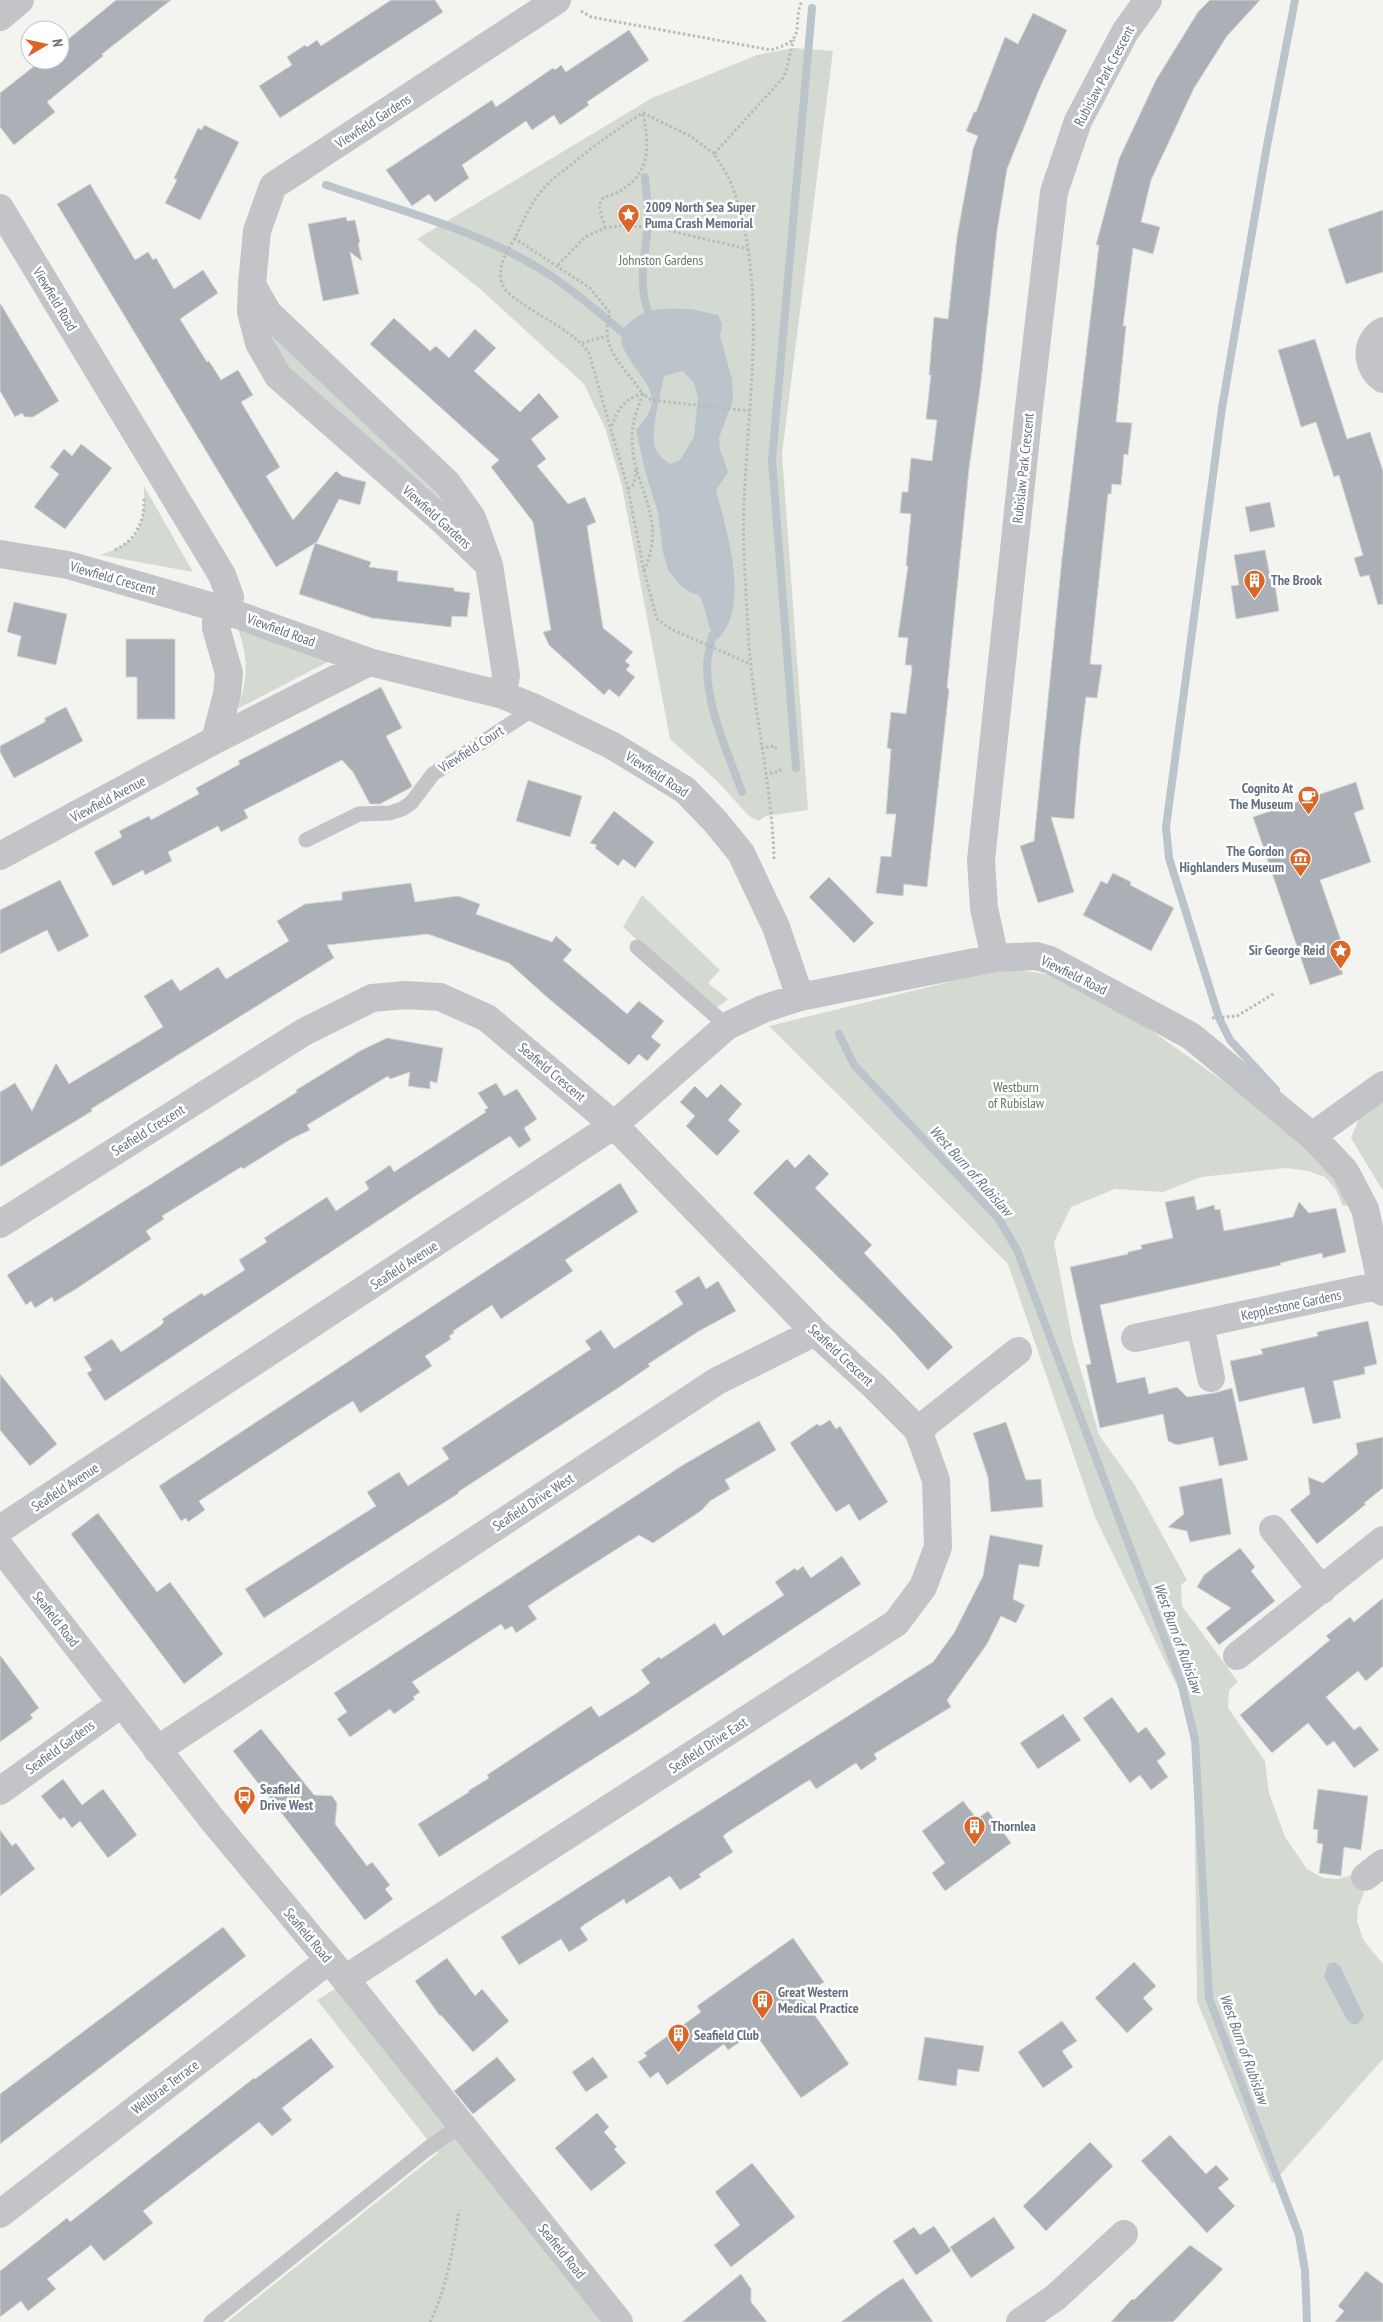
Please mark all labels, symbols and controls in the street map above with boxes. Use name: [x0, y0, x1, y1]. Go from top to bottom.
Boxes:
north arrow: [20, 20, 70, 70]
street label: Rubislaw Park Crescent: [1070, 23, 1138, 129]
text: N: [48, 38, 67, 48]
street label: Viewfield Gardens: [331, 90, 414, 153]
place label: 2009 North Sea Super Puma Crash Memorial: [645, 198, 757, 232]
place icon: 2009 North Sea Super Puma Crash Memorial: [617, 203, 641, 234]
park label: Johnston Gardens: [618, 251, 703, 269]
street label: Viewfield Road: [28, 263, 81, 334]
street label: Rubislaw Park Crescent: [1008, 412, 1038, 524]
street label: Viewfield Gardens: [398, 481, 475, 553]
street label: Viewfield Crescent: [67, 557, 158, 599]
building icon: The Brook: [1243, 568, 1267, 599]
place label: The Brook: [1271, 571, 1322, 589]
street label: Viewfield Road: [243, 609, 318, 651]
street label: Viewfield Court: [434, 721, 507, 777]
street label: Viewfield Road: [621, 746, 692, 801]
street label: Viewfield Avenue: [66, 772, 149, 827]
place label: Cognito At The Museum: [1229, 779, 1293, 813]
cafe icon: Cognito At The Museum: [1297, 784, 1321, 815]
place label: The Gordon Highlanders Museum: [1179, 842, 1284, 876]
museum icon: The Gordon Highlanders Museum: [1288, 847, 1312, 878]
place icon: Sir George Reid: [1329, 938, 1353, 969]
place label: Sir George Reid: [1249, 941, 1325, 959]
street label: Viewfield Road: [1037, 951, 1110, 999]
street label: Seafield Crescent: [515, 1039, 590, 1106]
park label: Westburn of Rubislaw: [988, 1078, 1045, 1112]
street label: Seafield Crescent: [108, 1100, 188, 1160]
water label: West Burn of Rubislaw: [926, 1121, 1019, 1222]
street label: Seafield Avenue: [367, 1236, 441, 1293]
street label: Kepplestone Gardens: [1239, 1286, 1343, 1324]
street label: Seafield Crescent: [805, 1320, 877, 1390]
street label: Seafield Avenue: [28, 1458, 102, 1515]
street label: Seafield Drive West: [489, 1469, 577, 1535]
water label: West Burn of Rubislaw: [1150, 1580, 1208, 1698]
street label: Seafield Road: [29, 1588, 83, 1650]
street label: Seafield Drive East: [665, 1713, 751, 1777]
street label: Seafield Gardens: [22, 1716, 98, 1778]
place label: Seafield Drive West: [260, 1780, 313, 1814]
bus stop icon: Seafield Drive West: [232, 1785, 256, 1816]
building icon: Thornlea: [963, 1814, 987, 1845]
place label: Thornlea: [991, 1817, 1036, 1835]
street label: Seafield Road: [280, 1904, 336, 1966]
place label: Great Western Medical Practice: [778, 1983, 859, 2017]
building icon: Great Western Medical Practice: [750, 1988, 774, 2019]
water label: West Burn of Rubislaw: [1216, 1991, 1274, 2109]
building icon: Seafield Club: [666, 2023, 690, 2054]
place label: Seafield Club: [694, 2026, 759, 2044]
street label: Wellbrae Terrace: [128, 2056, 202, 2118]
street label: Seafield Road: [534, 2220, 590, 2282]

